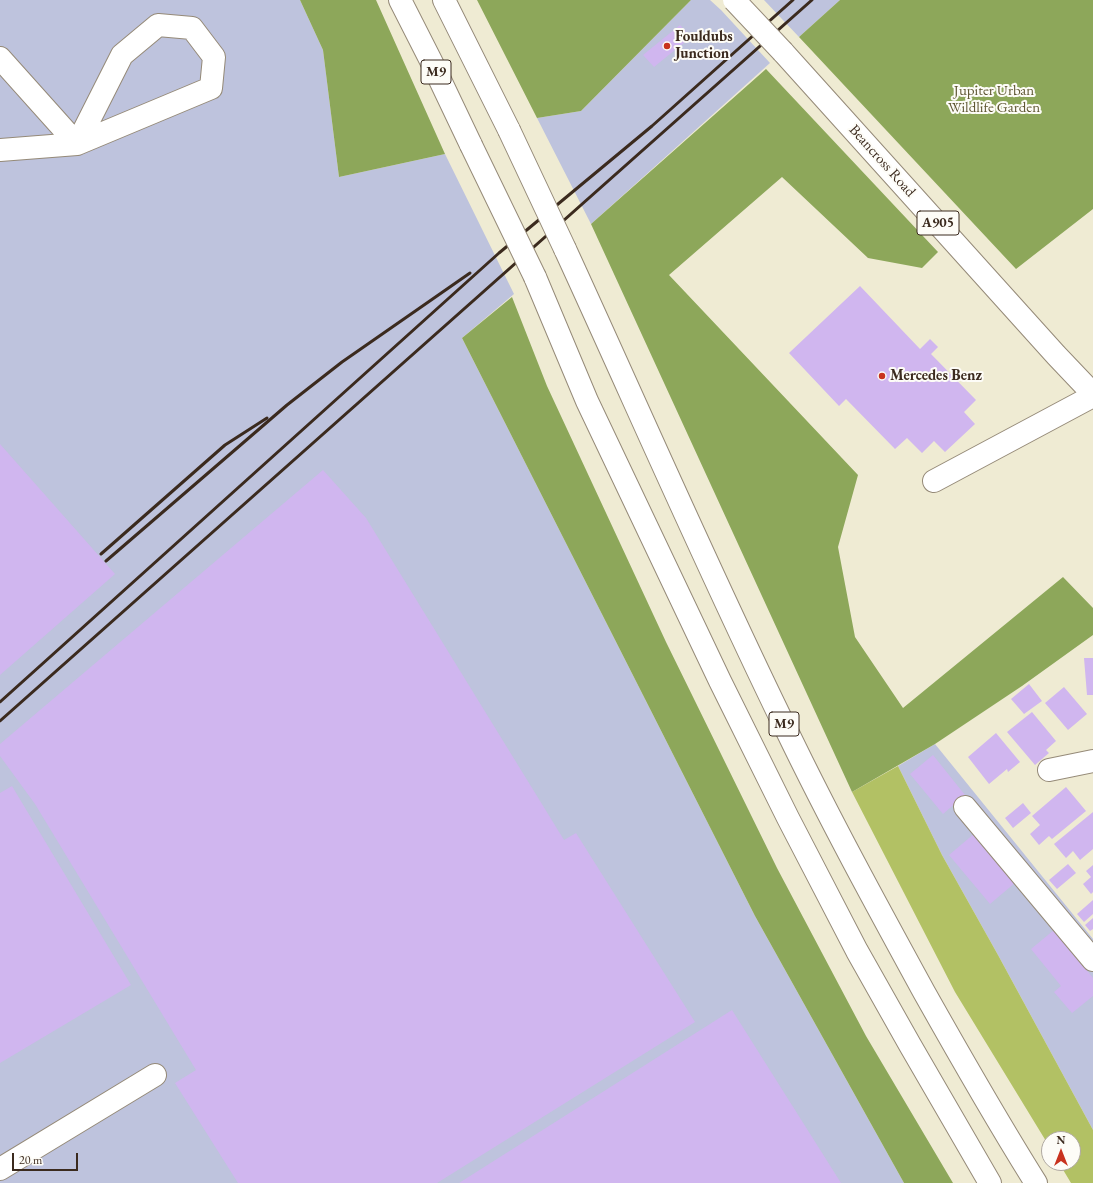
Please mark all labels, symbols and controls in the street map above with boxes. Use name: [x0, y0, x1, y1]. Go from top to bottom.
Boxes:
place label: Fouldubs Junction: [675, 28, 733, 63]
marker: Fouldubs Junction: [662, 41, 672, 51]
road number: M9: [421, 60, 451, 84]
park label: Jupiter Urban Wildlife Garden: [948, 82, 1040, 117]
street label: Beancross Road: [845, 121, 919, 201]
road number: A905: [917, 211, 959, 235]
place label: Mercedes Benz: [890, 367, 982, 385]
marker: Mercedes Benz: [877, 371, 887, 381]
road number: M9: [769, 712, 799, 736]
north arrow: [1041, 1131, 1081, 1171]
text: N: [1057, 1133, 1065, 1147]
scale bar: [14, 1145, 80, 1171]
text: 20 m: [19, 1152, 42, 1168]

